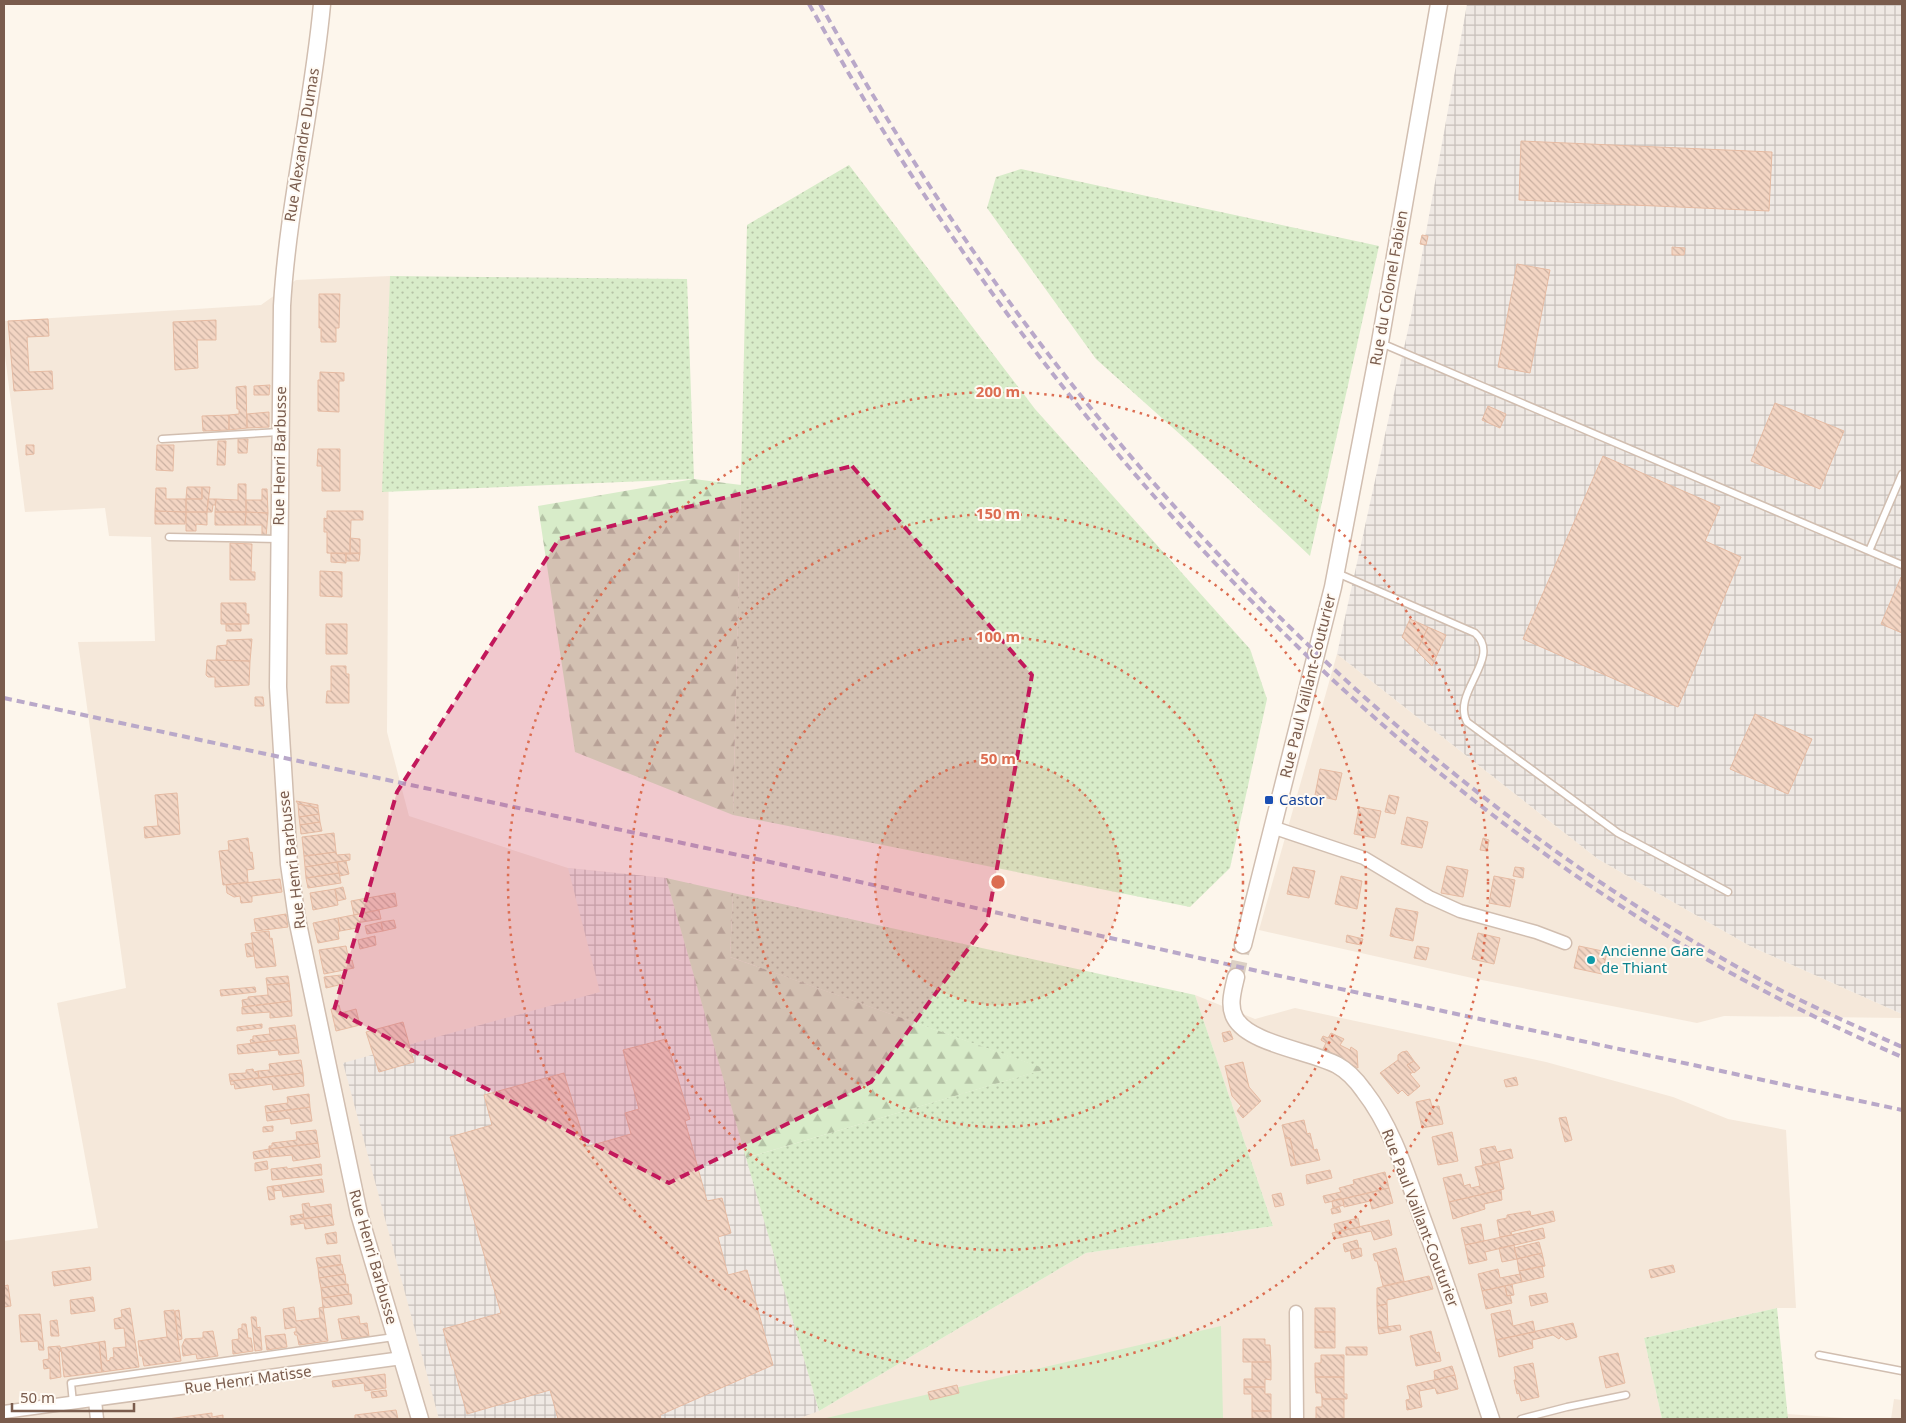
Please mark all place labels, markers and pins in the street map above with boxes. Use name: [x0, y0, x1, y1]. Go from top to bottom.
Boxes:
place label: Castor: [1279, 789, 1325, 809]
marker: Castor: [1263, 794, 1275, 806]
centre of rings: [989, 873, 1007, 891]
place label: Ancienne Gare de Thiant: [1601, 940, 1704, 977]
marker: Ancienne Gare de Thiant: [1585, 954, 1597, 966]

